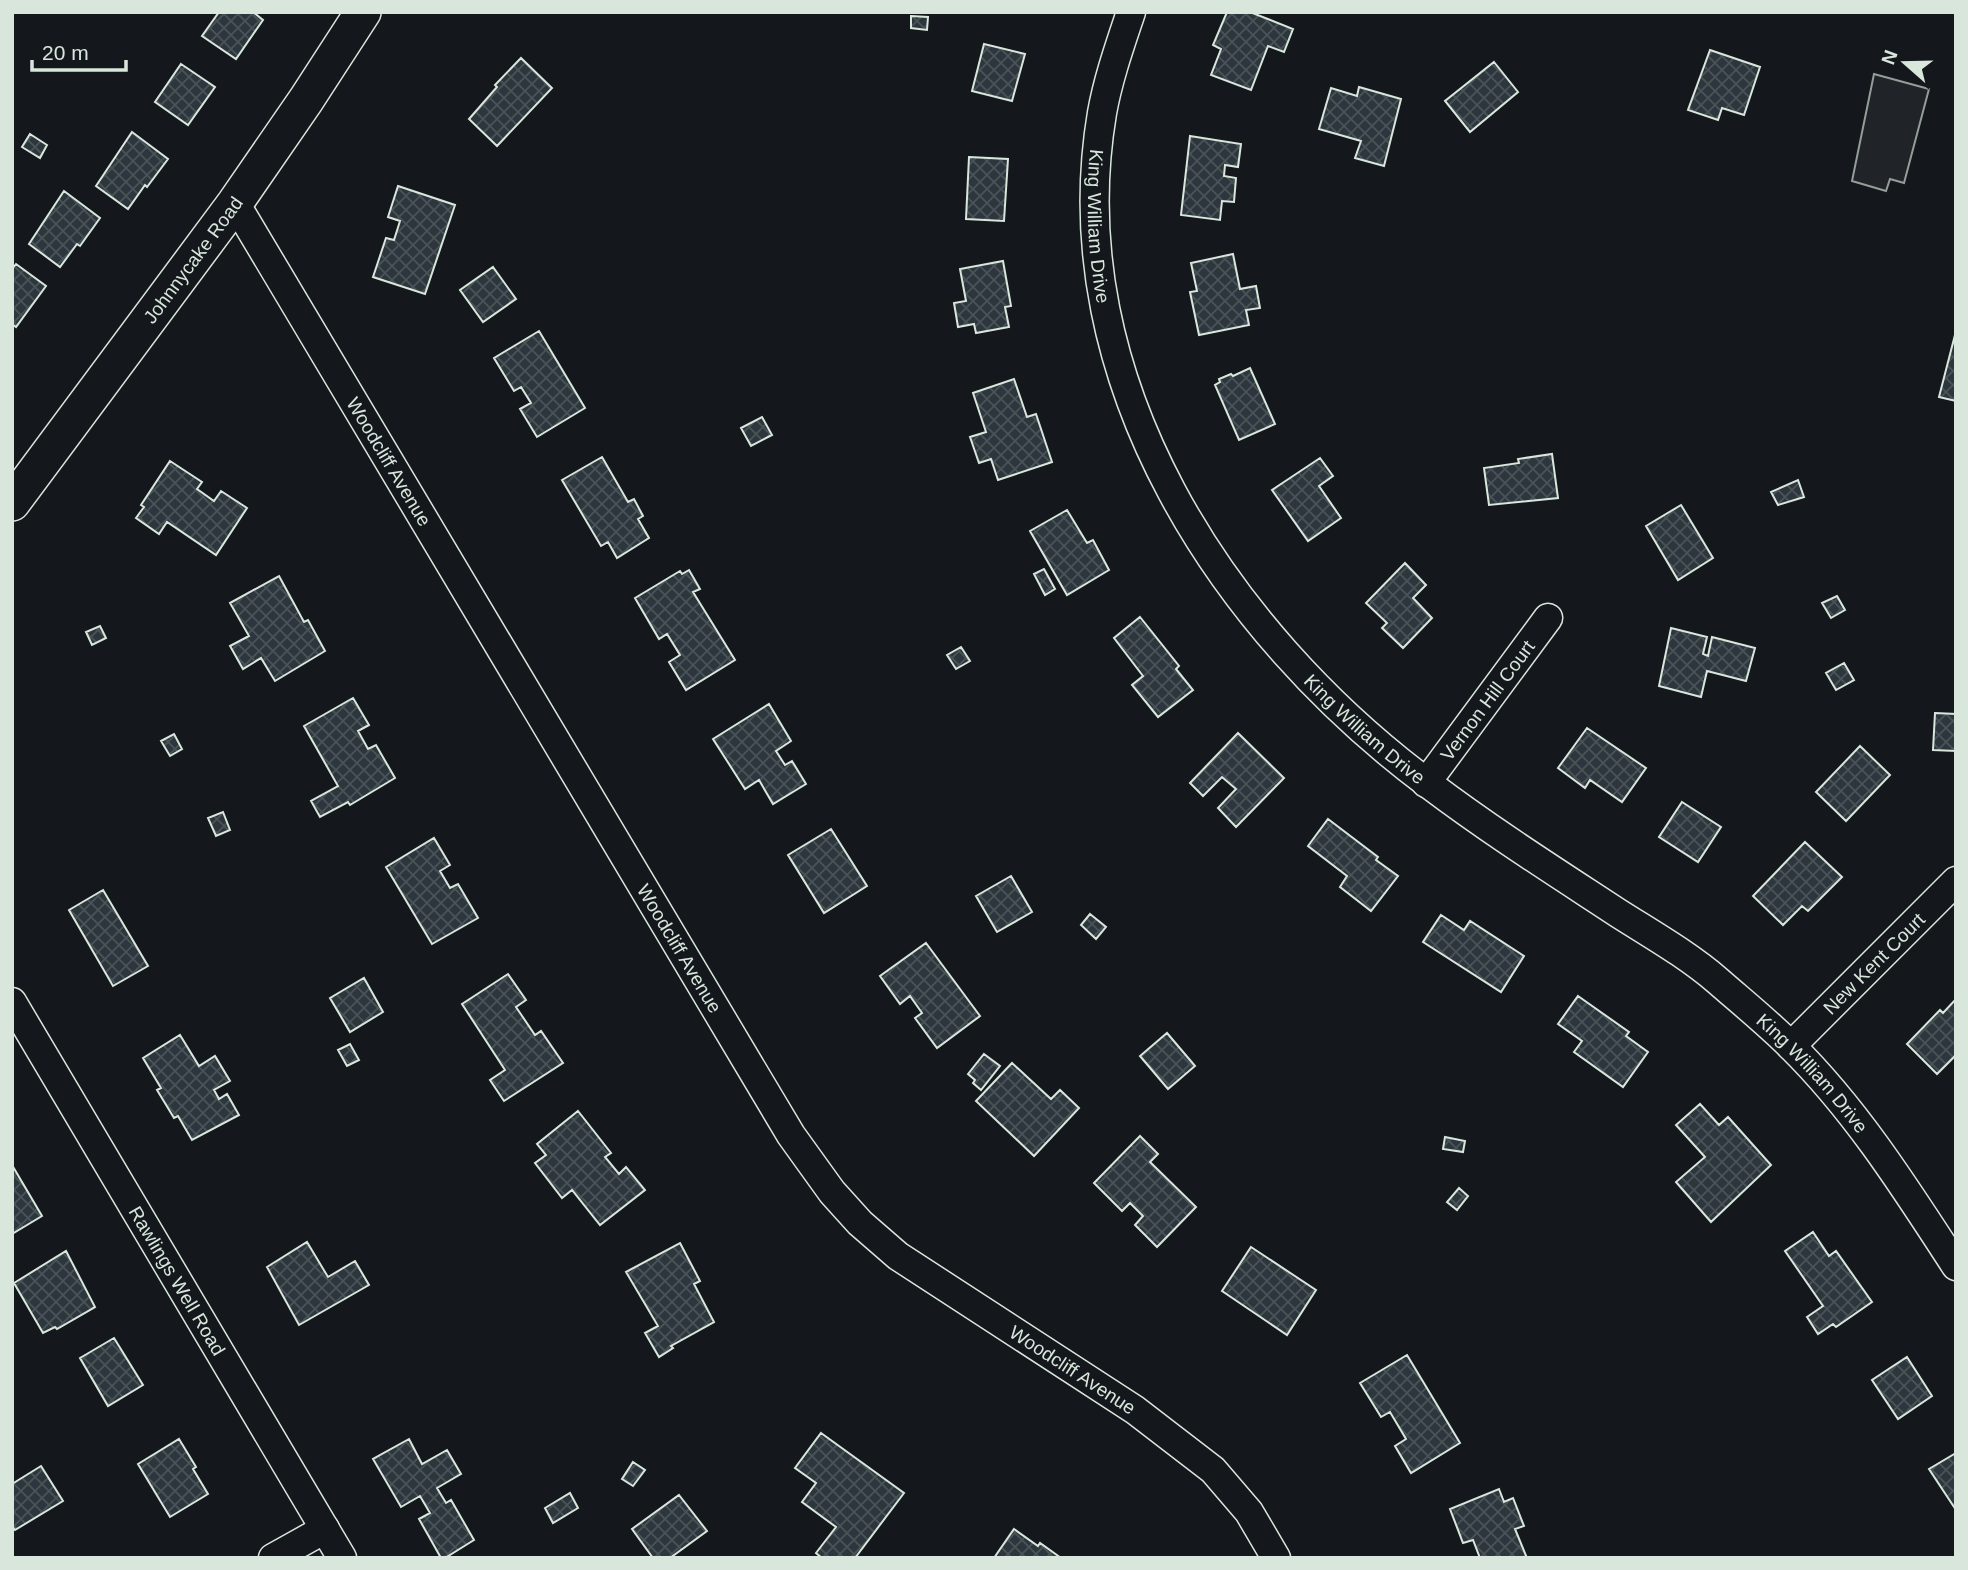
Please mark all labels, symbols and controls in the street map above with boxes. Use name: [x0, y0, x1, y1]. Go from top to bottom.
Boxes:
scale bar: [32, 28, 126, 72]
north arrow: [1870, 28, 1940, 98]
text: 20 m: [42, 41, 89, 64]
text: N: [1877, 47, 1902, 67]
street label: King William Drive: [1084, 148, 1114, 305]
street label: Johnnycake Road: [139, 193, 247, 327]
street label: Woodcliff Avenue: [342, 394, 435, 530]
street label: Vernon Hill Court: [1436, 636, 1539, 765]
street label: King William Drive: [1300, 670, 1429, 788]
street label: Woodcliff Avenue: [633, 881, 726, 1017]
street label: New Kent Court: [1819, 908, 1929, 1019]
street label: King William Drive: [1752, 1010, 1872, 1137]
street label: Rawlings Well Road: [125, 1202, 229, 1359]
street label: Woodcliff Avenue: [1006, 1321, 1139, 1419]

